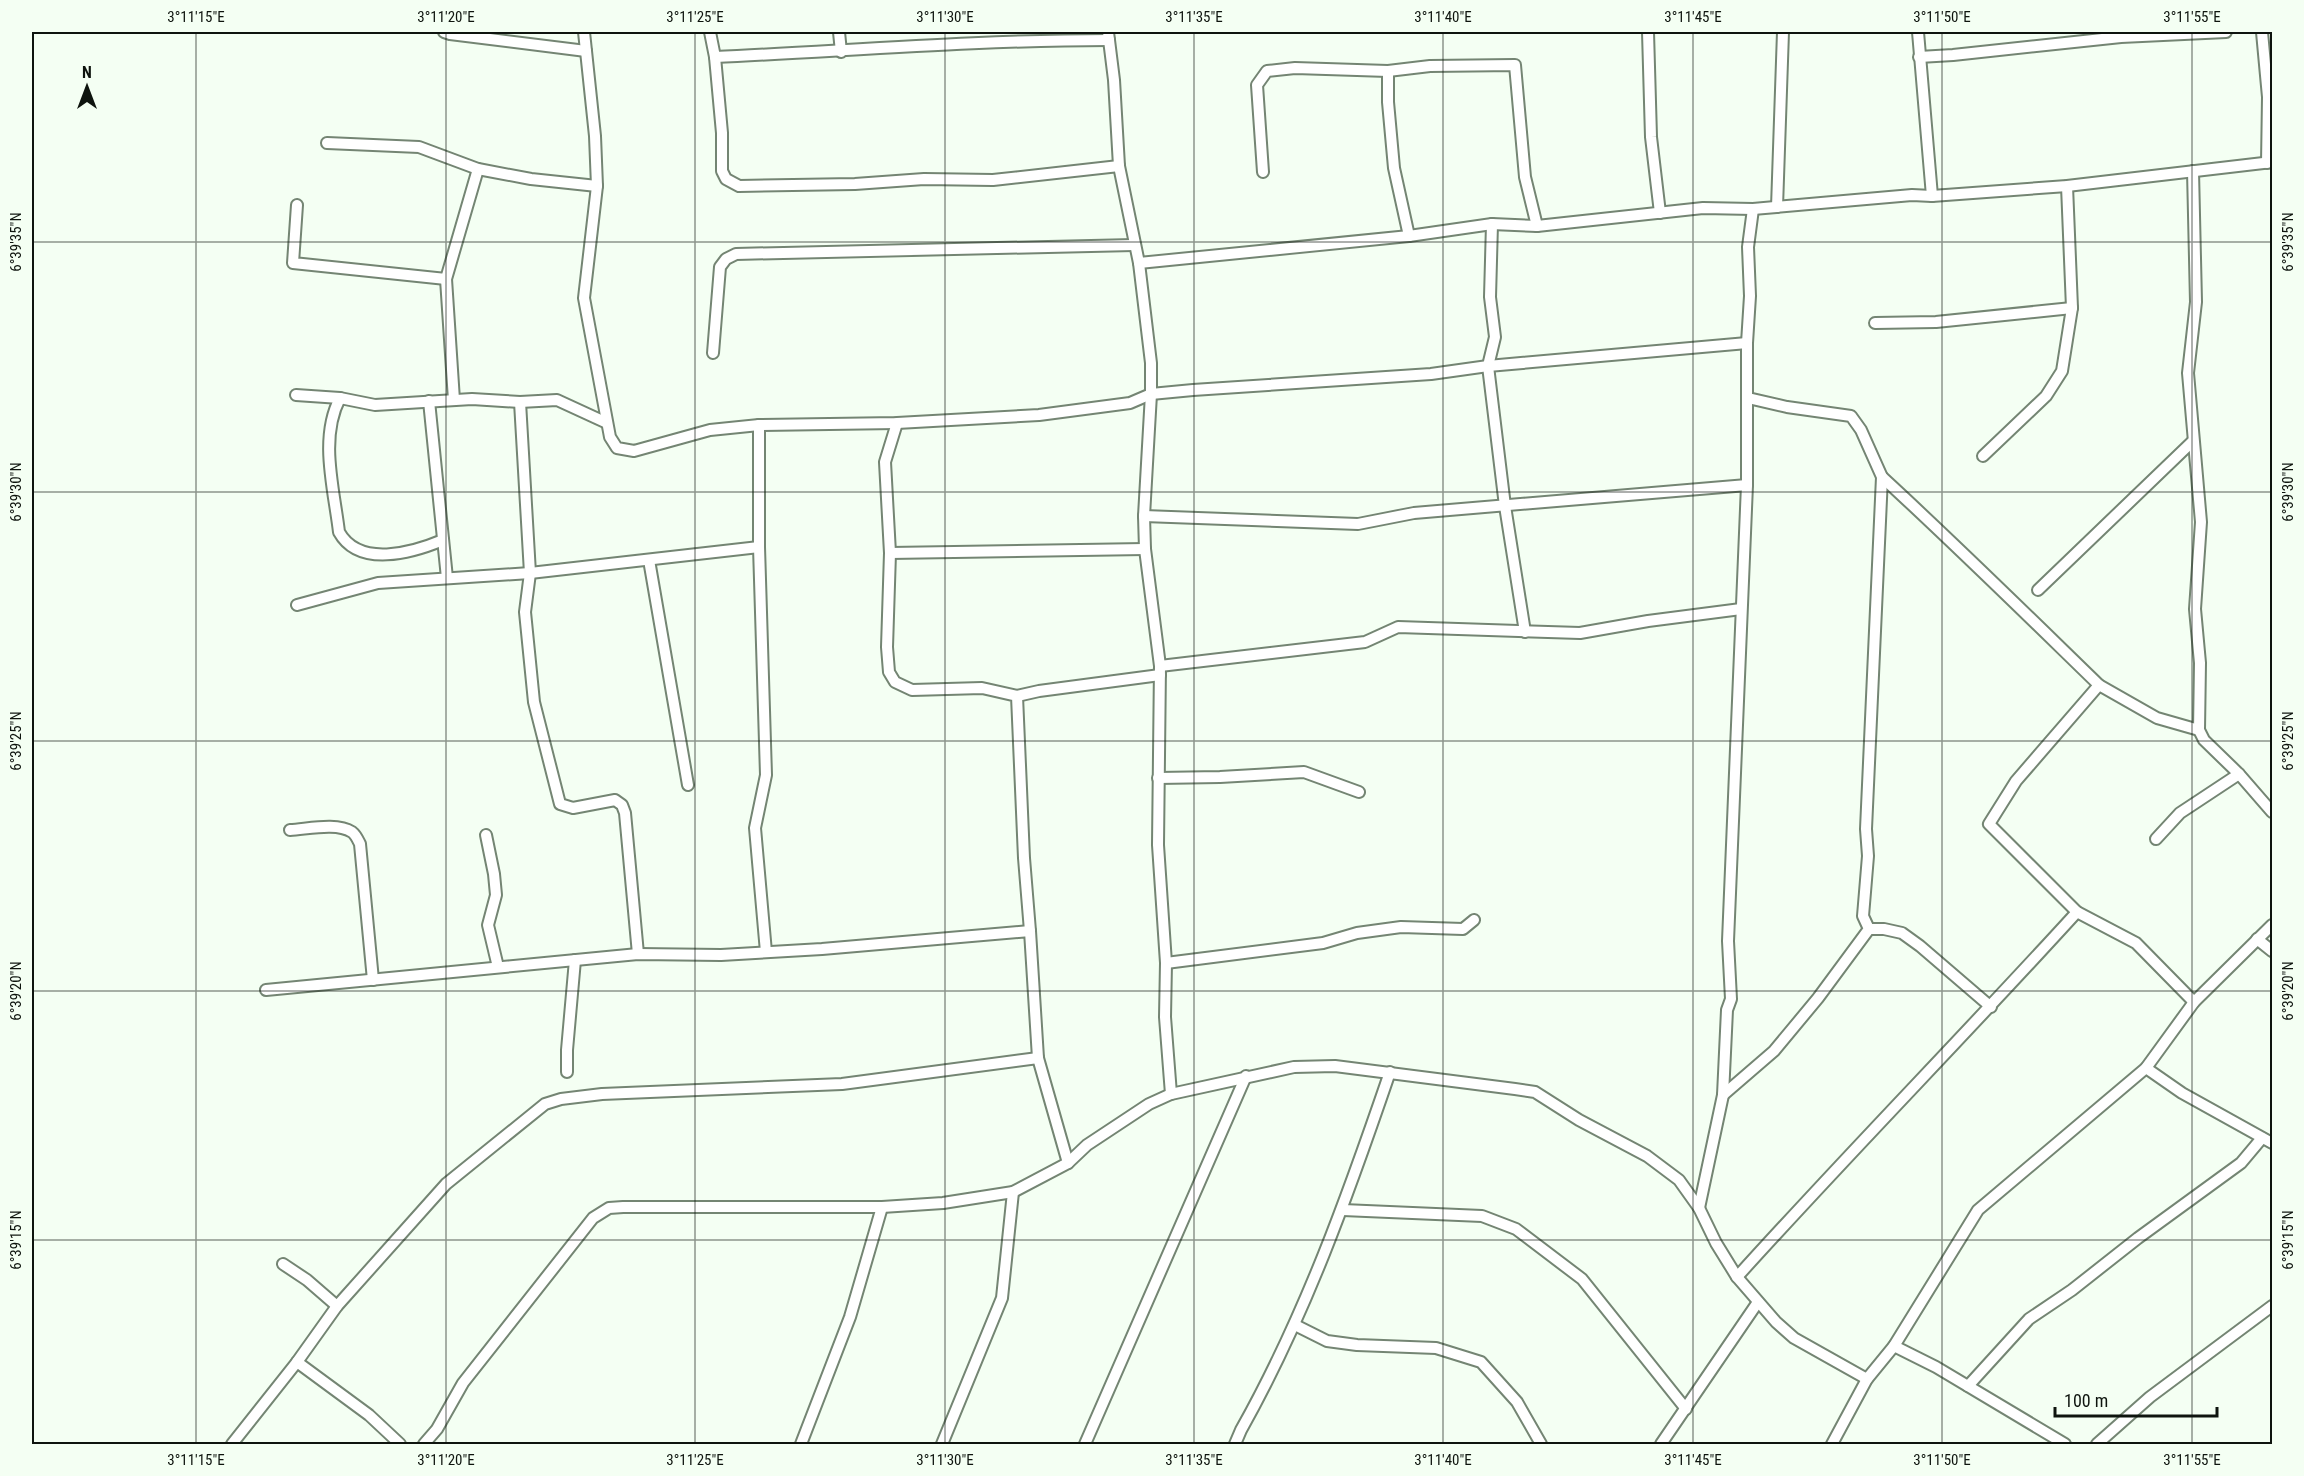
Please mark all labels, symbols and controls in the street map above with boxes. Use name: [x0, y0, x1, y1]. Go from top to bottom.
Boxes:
text: 3°11'15"E: [167, 8, 225, 26]
text: 3°11'20"E: [417, 8, 475, 26]
text: 3°11'25"E: [666, 8, 724, 26]
text: 3°11'30"E: [916, 8, 974, 26]
text: 3°11'35"E: [1165, 8, 1223, 26]
text: 3°11'40"E: [1414, 8, 1472, 26]
text: 3°11'45"E: [1664, 8, 1722, 26]
text: 3°11'50"E: [1913, 8, 1971, 26]
text: 3°11'55"E: [2163, 8, 2221, 26]
north arrow: [57, 57, 117, 117]
text: N: [82, 63, 92, 82]
text: 6°39'35"N: [7, 212, 25, 272]
text: 6°39'35"N: [2279, 212, 2297, 272]
text: 6°39'30"N: [7, 462, 25, 522]
text: 6°39'30"N: [2279, 462, 2297, 522]
text: 6°39'25"N: [7, 711, 25, 771]
text: 6°39'25"N: [2279, 711, 2297, 771]
text: 6°39'20"N: [7, 961, 25, 1021]
text: 6°39'20"N: [2279, 961, 2297, 1021]
text: 6°39'15"N: [7, 1210, 25, 1270]
text: 6°39'15"N: [2279, 1210, 2297, 1270]
scale bar: [2055, 1380, 2217, 1418]
text: 100 m: [2064, 1390, 2108, 1411]
text: 3°11'15"E: [167, 1451, 225, 1469]
text: 3°11'20"E: [417, 1451, 475, 1469]
text: 3°11'25"E: [666, 1451, 724, 1469]
text: 3°11'30"E: [916, 1451, 974, 1469]
text: 3°11'35"E: [1165, 1451, 1223, 1469]
text: 3°11'40"E: [1414, 1451, 1472, 1469]
text: 3°11'45"E: [1664, 1451, 1722, 1469]
text: 3°11'50"E: [1913, 1451, 1971, 1469]
text: 3°11'55"E: [2163, 1451, 2221, 1469]

